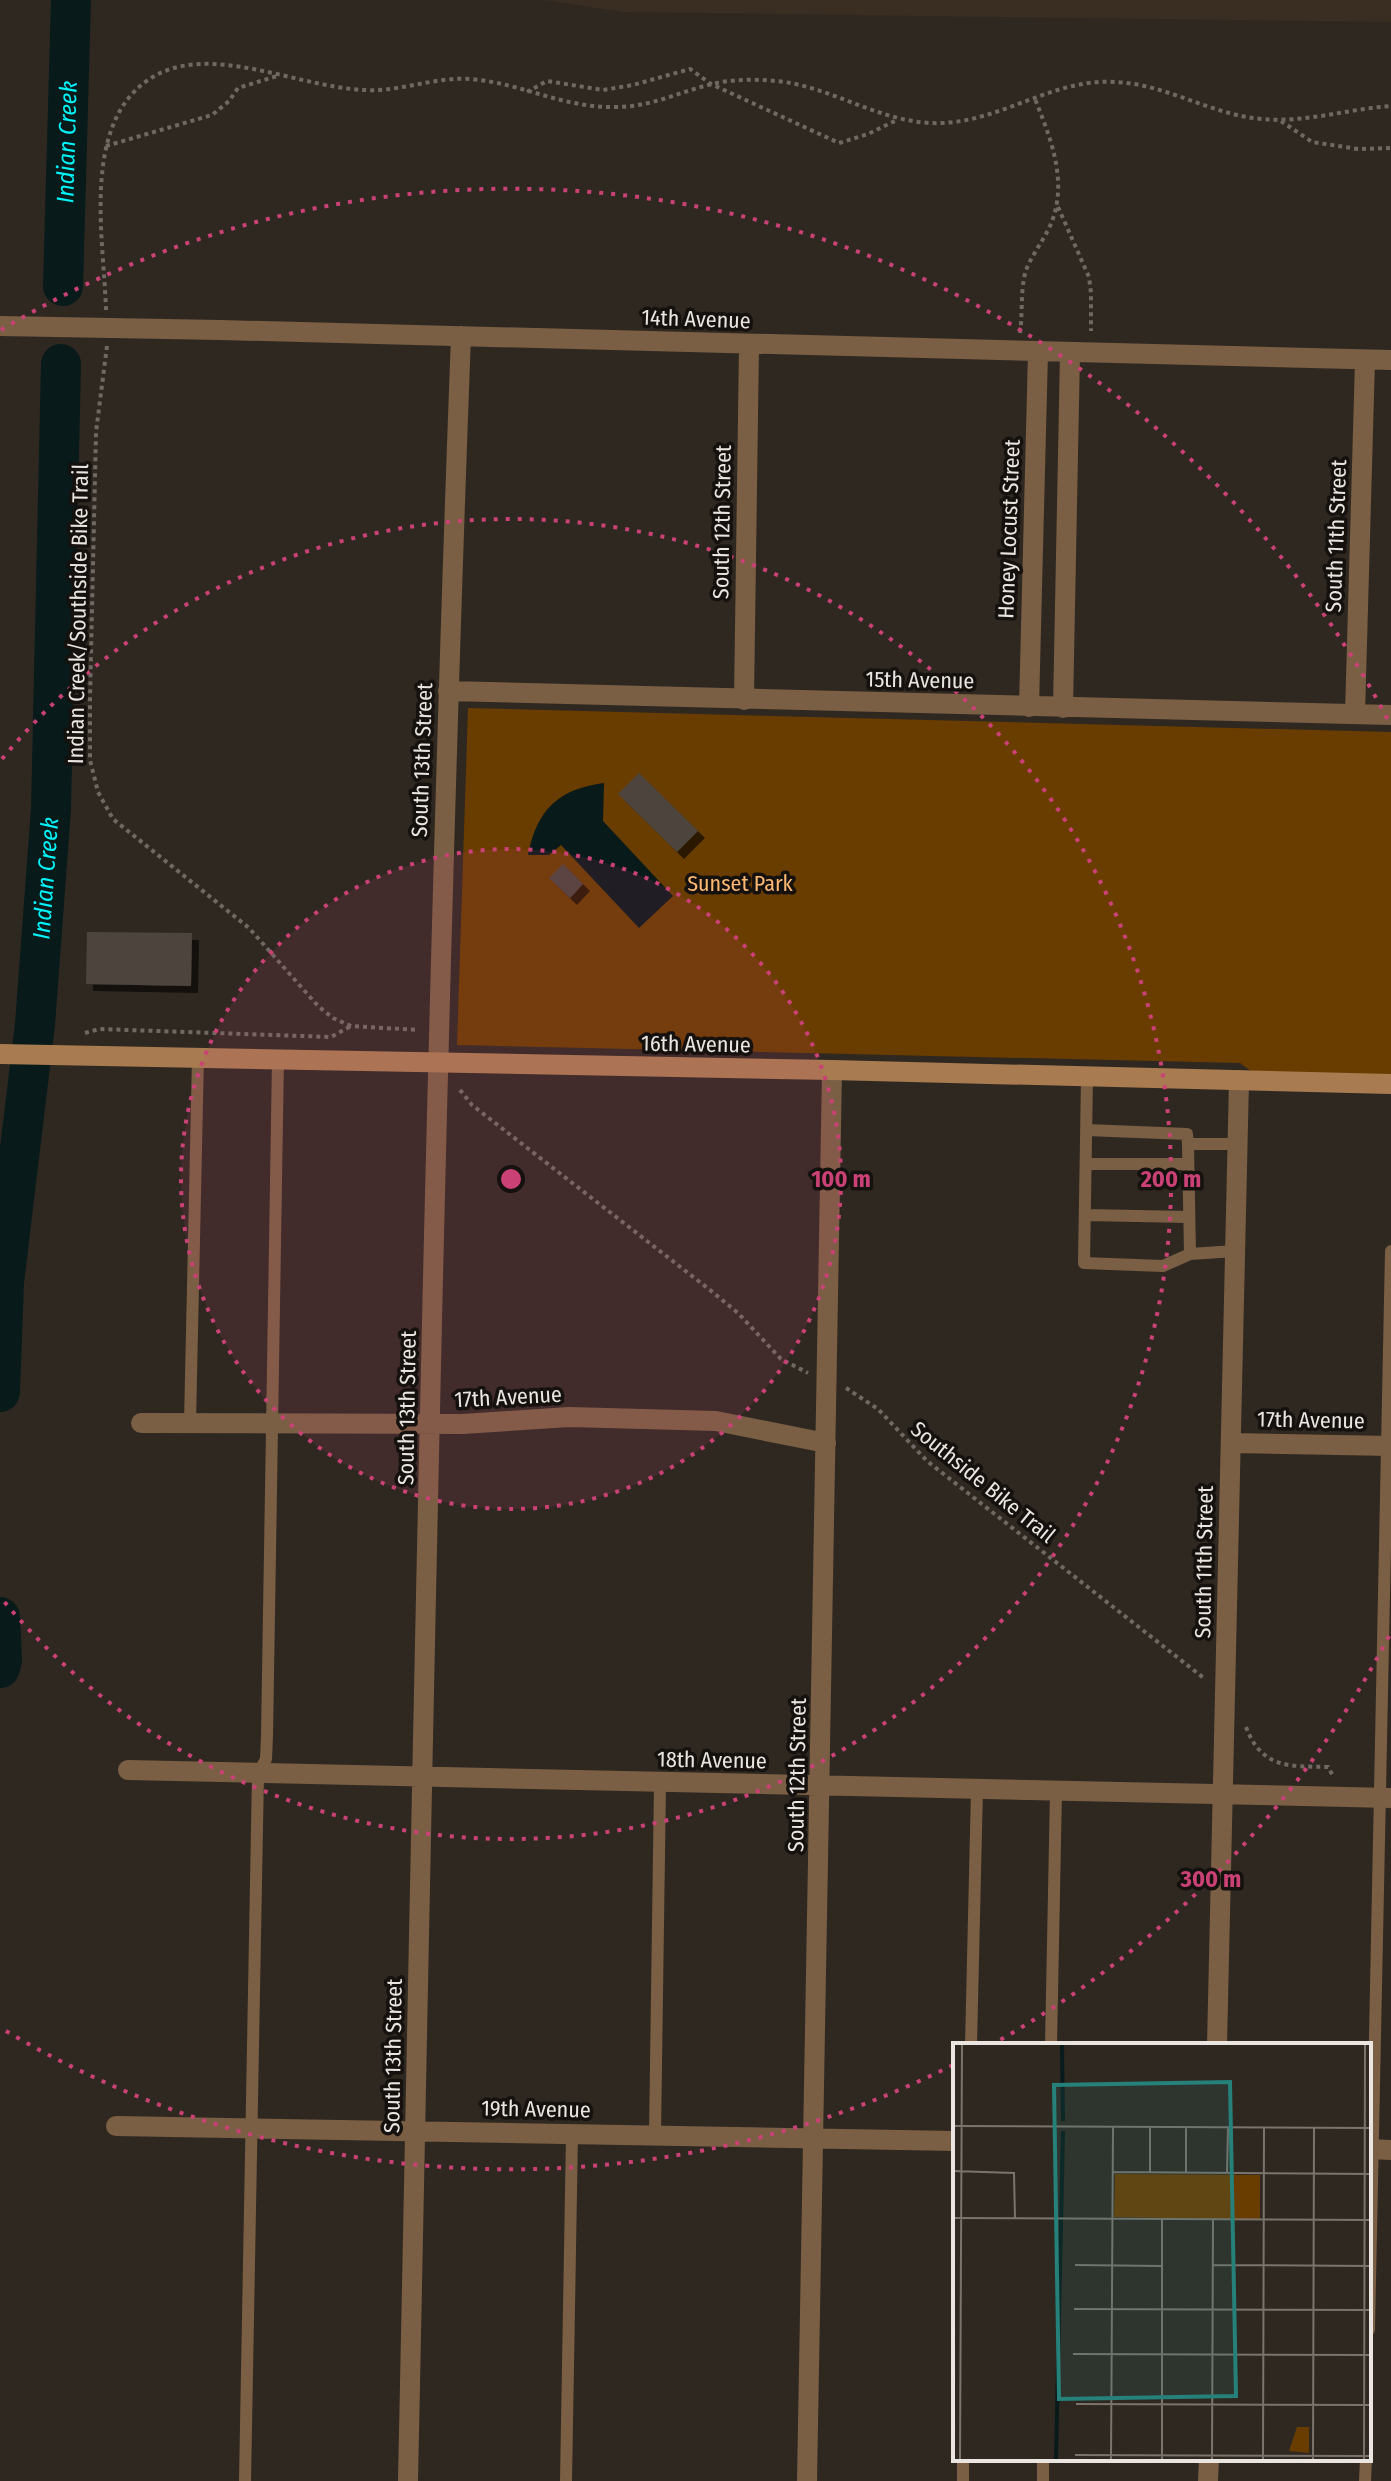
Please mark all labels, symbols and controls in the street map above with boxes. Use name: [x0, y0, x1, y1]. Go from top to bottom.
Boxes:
water label: Indian Creek: [51, 80, 83, 204]
street label: 14th Avenue: [641, 304, 751, 334]
street label: Honey Locust Street: [992, 438, 1026, 619]
street label: South 12th Street: [707, 444, 737, 599]
street label: South 11th Street: [1320, 458, 1352, 613]
street label: Indian Creek/Southside Bike Trail: [62, 463, 94, 764]
street label: 15th Avenue: [865, 666, 975, 694]
street label: South 13th Street: [406, 682, 438, 838]
water label: Indian Creek: [27, 816, 64, 940]
park label: Sunset Park: [687, 870, 794, 897]
street label: 16th Avenue: [641, 1030, 751, 1058]
centre of rings: [497, 1165, 525, 1193]
text: 100 m: [811, 1165, 871, 1193]
text: 200 m: [1140, 1165, 1201, 1193]
street label: South 13th Street: [392, 1330, 422, 1485]
street label: 17th Avenue: [454, 1381, 562, 1413]
street label: 17th Avenue: [1257, 1406, 1365, 1434]
street label: Southside Bike Trail: [905, 1416, 1061, 1549]
street label: South 11th Street: [1189, 1485, 1219, 1639]
street label: South 12th Street: [782, 1697, 812, 1852]
street label: 18th Avenue: [657, 1746, 767, 1774]
text: 300 m: [1180, 1865, 1241, 1893]
street label: South 13th Street: [378, 1978, 408, 2133]
inset map: [953, 2043, 1371, 2461]
street label: 19th Avenue: [481, 2095, 591, 2123]

